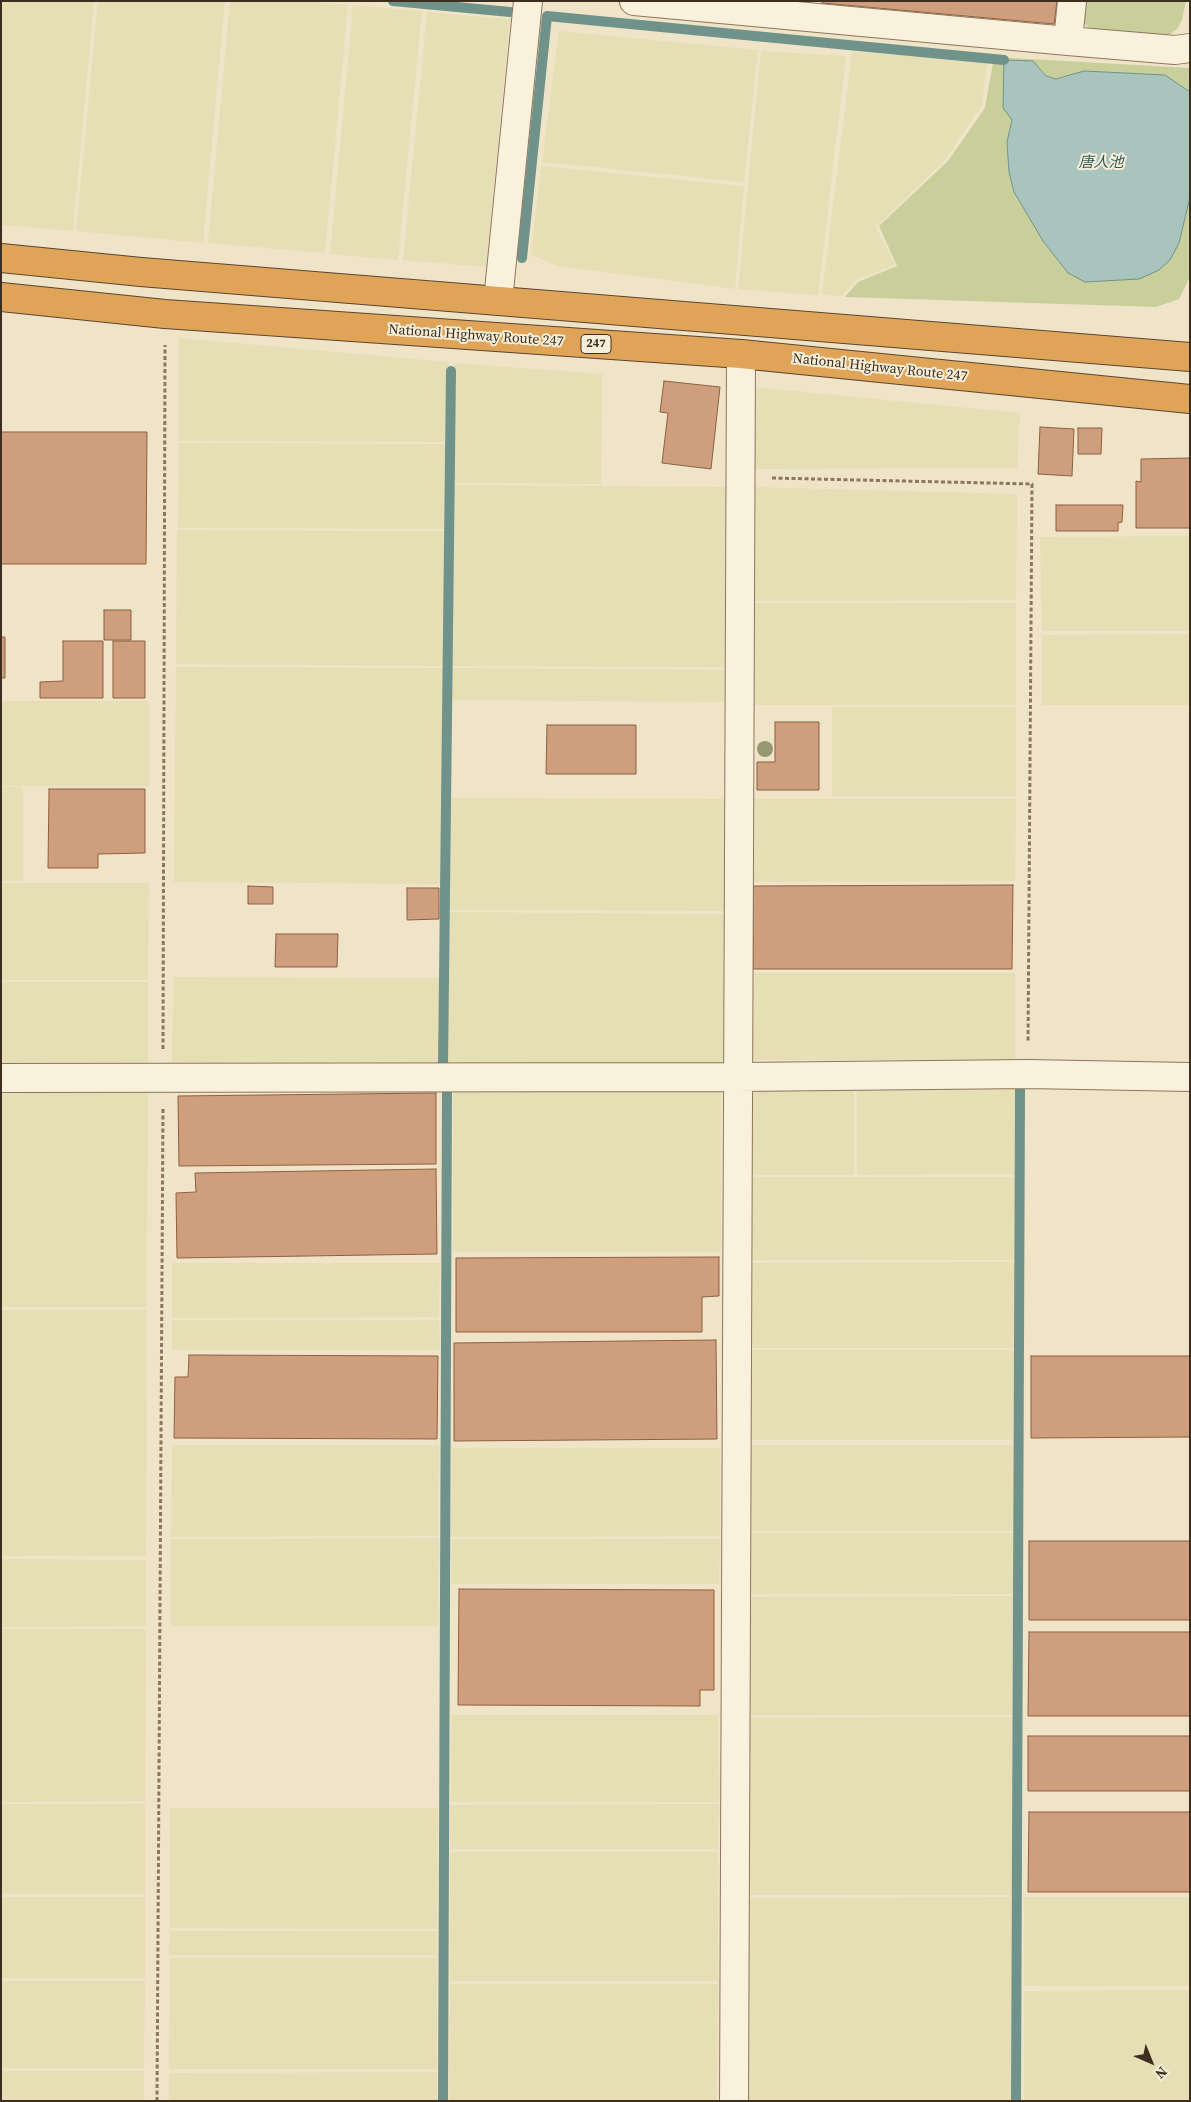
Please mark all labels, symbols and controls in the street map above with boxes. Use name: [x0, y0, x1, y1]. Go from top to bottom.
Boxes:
water label: 唐人池: [1079, 154, 1123, 172]
street label: National Highway Route 247: [388, 321, 564, 351]
road number: 247: [581, 334, 611, 354]
street label: National Highway Route 247: [792, 350, 968, 386]
north arrow: [1126, 2037, 1176, 2087]
text: N: [1151, 2062, 1172, 2084]

